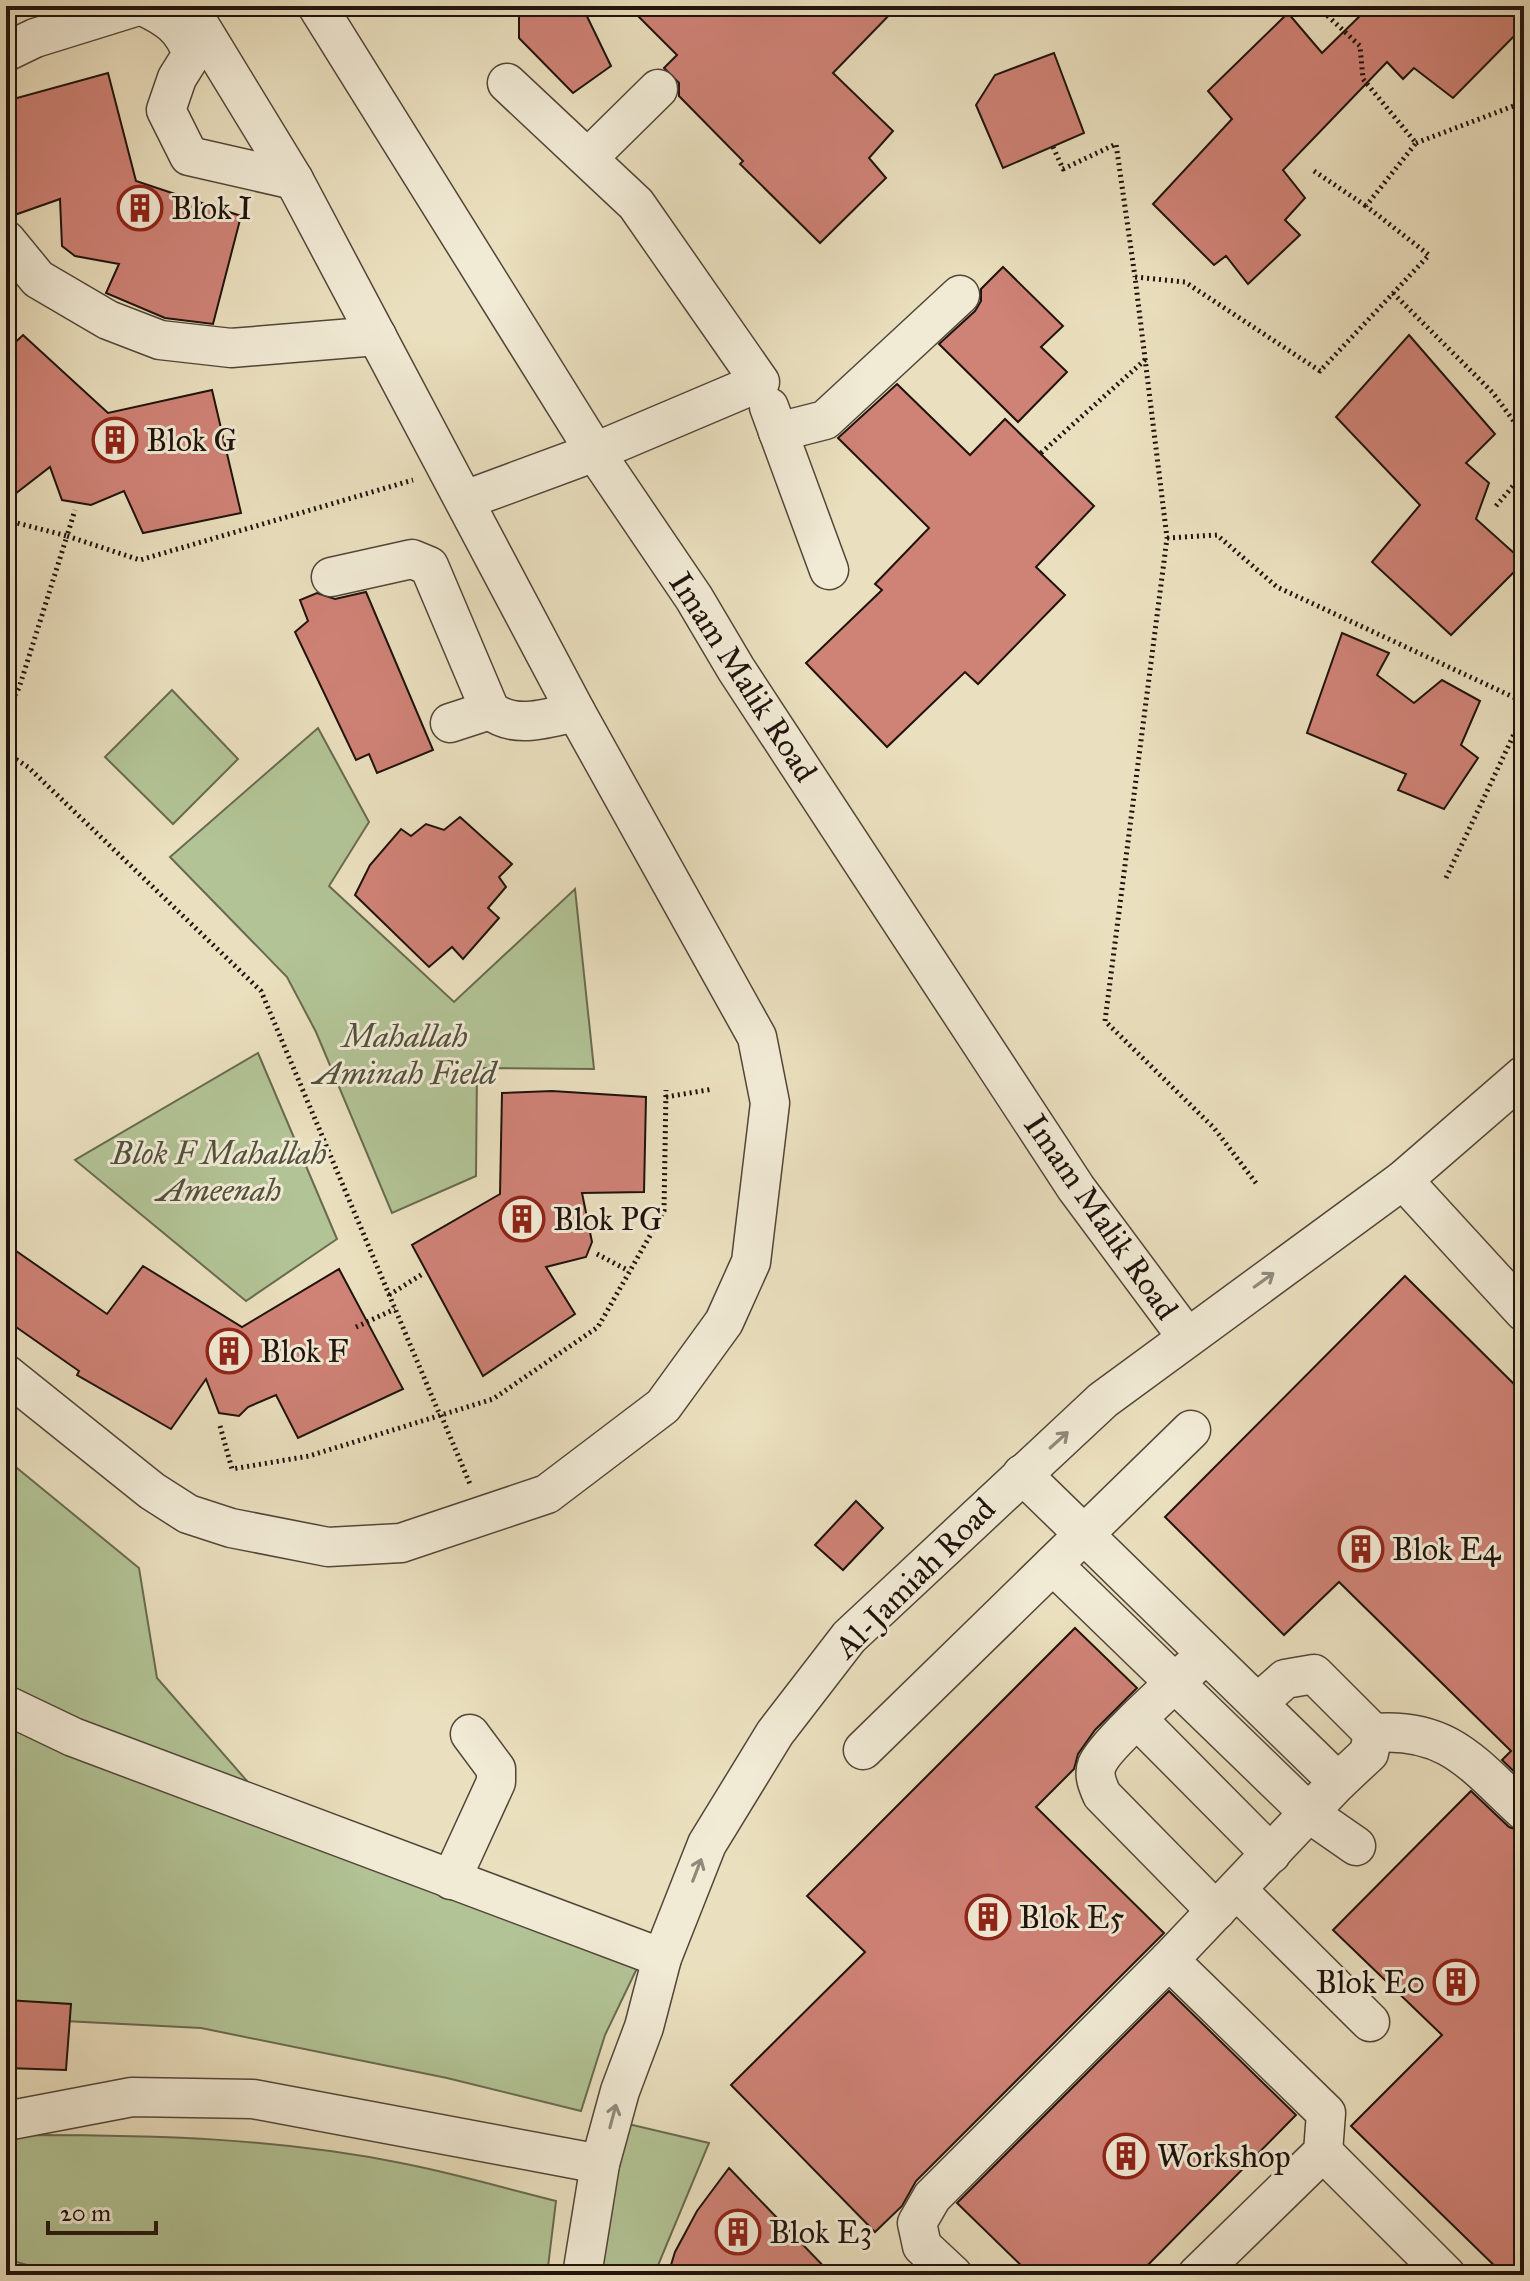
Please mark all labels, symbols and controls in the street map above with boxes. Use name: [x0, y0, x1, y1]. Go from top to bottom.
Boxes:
building icon: Blok I: [116, 184, 164, 232]
place label: Blok I: [171, 189, 252, 228]
building icon: Blok G: [91, 416, 139, 464]
place label: Blok G: [146, 421, 237, 460]
street label: Imam Malik Road: [661, 565, 825, 789]
park label: Mahallah Aminah Field: [310, 1017, 499, 1093]
street label: Imam Malik Road: [1016, 1107, 1186, 1327]
park label: Blok F Mahallah Ameenah: [109, 1134, 327, 1210]
building icon: Blok PG: [498, 1195, 546, 1243]
place label: Blok PG: [553, 1200, 662, 1239]
one-way arrow: [1253, 1272, 1274, 1289]
building icon: Blok F: [205, 1327, 253, 1375]
place label: Blok F: [260, 1332, 349, 1371]
one-way arrow: [1049, 1431, 1069, 1449]
street label: Al-Jamiah Road: [825, 1490, 1003, 1668]
building icon: Blok E4: [1337, 1525, 1385, 1573]
place label: Blok E4: [1392, 1530, 1502, 1569]
one-way arrow: [691, 1858, 705, 1883]
building icon: Blok E5: [964, 1893, 1012, 1941]
place label: Blok E5: [1019, 1898, 1125, 1937]
building icon: Blok E0: [1432, 1958, 1480, 2006]
place label: Blok E0: [1316, 1963, 1425, 2002]
one-way arrow: [606, 2104, 621, 2130]
building icon: Workshop: [1102, 2132, 1150, 2180]
place label: Workshop: [1157, 2137, 1291, 2176]
scale bar: [48, 2185, 156, 2235]
text: 20 m: [60, 2198, 111, 2228]
building icon: Blok E3: [714, 2208, 762, 2256]
place label: Blok E3: [769, 2213, 872, 2252]

